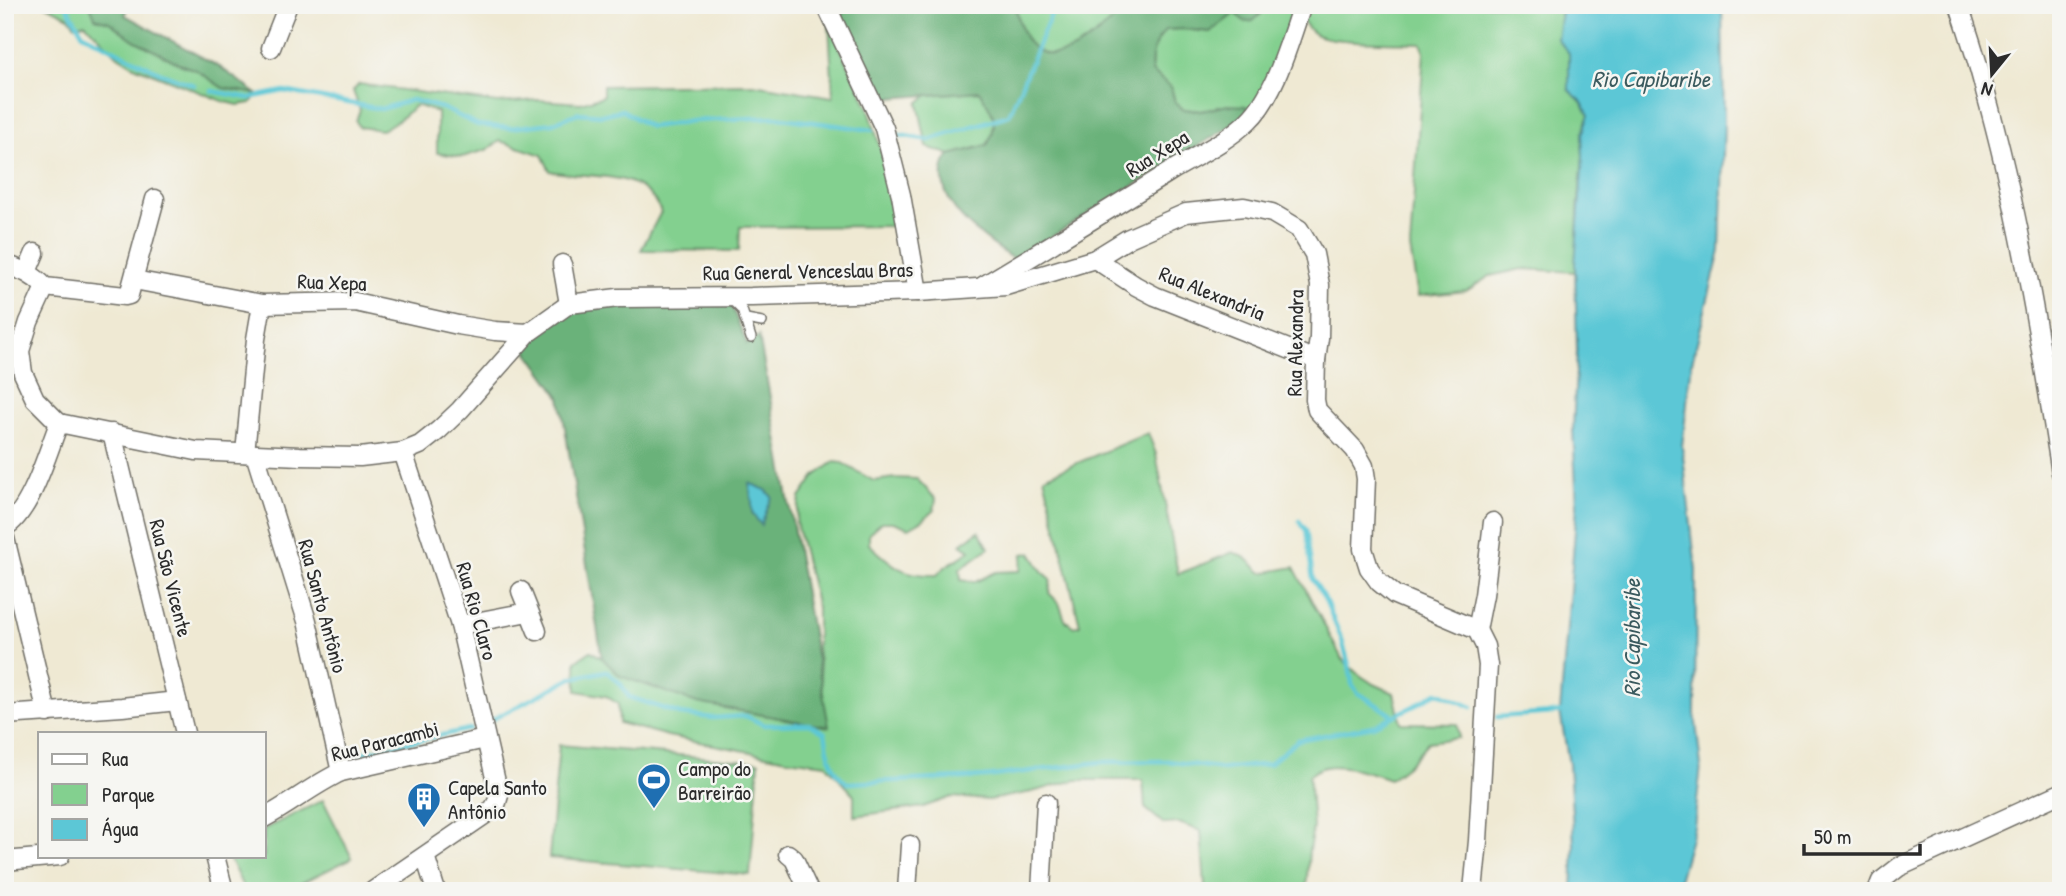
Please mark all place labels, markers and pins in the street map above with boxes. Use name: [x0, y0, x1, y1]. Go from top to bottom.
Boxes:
place label: Campo do Barreirão: [678, 754, 751, 807]
sports icon: Campo do Barreirão: [635, 761, 673, 810]
place label: Capela Santo Antônio: [448, 773, 547, 826]
building icon: Capela Santo Antônio: [405, 780, 443, 829]

